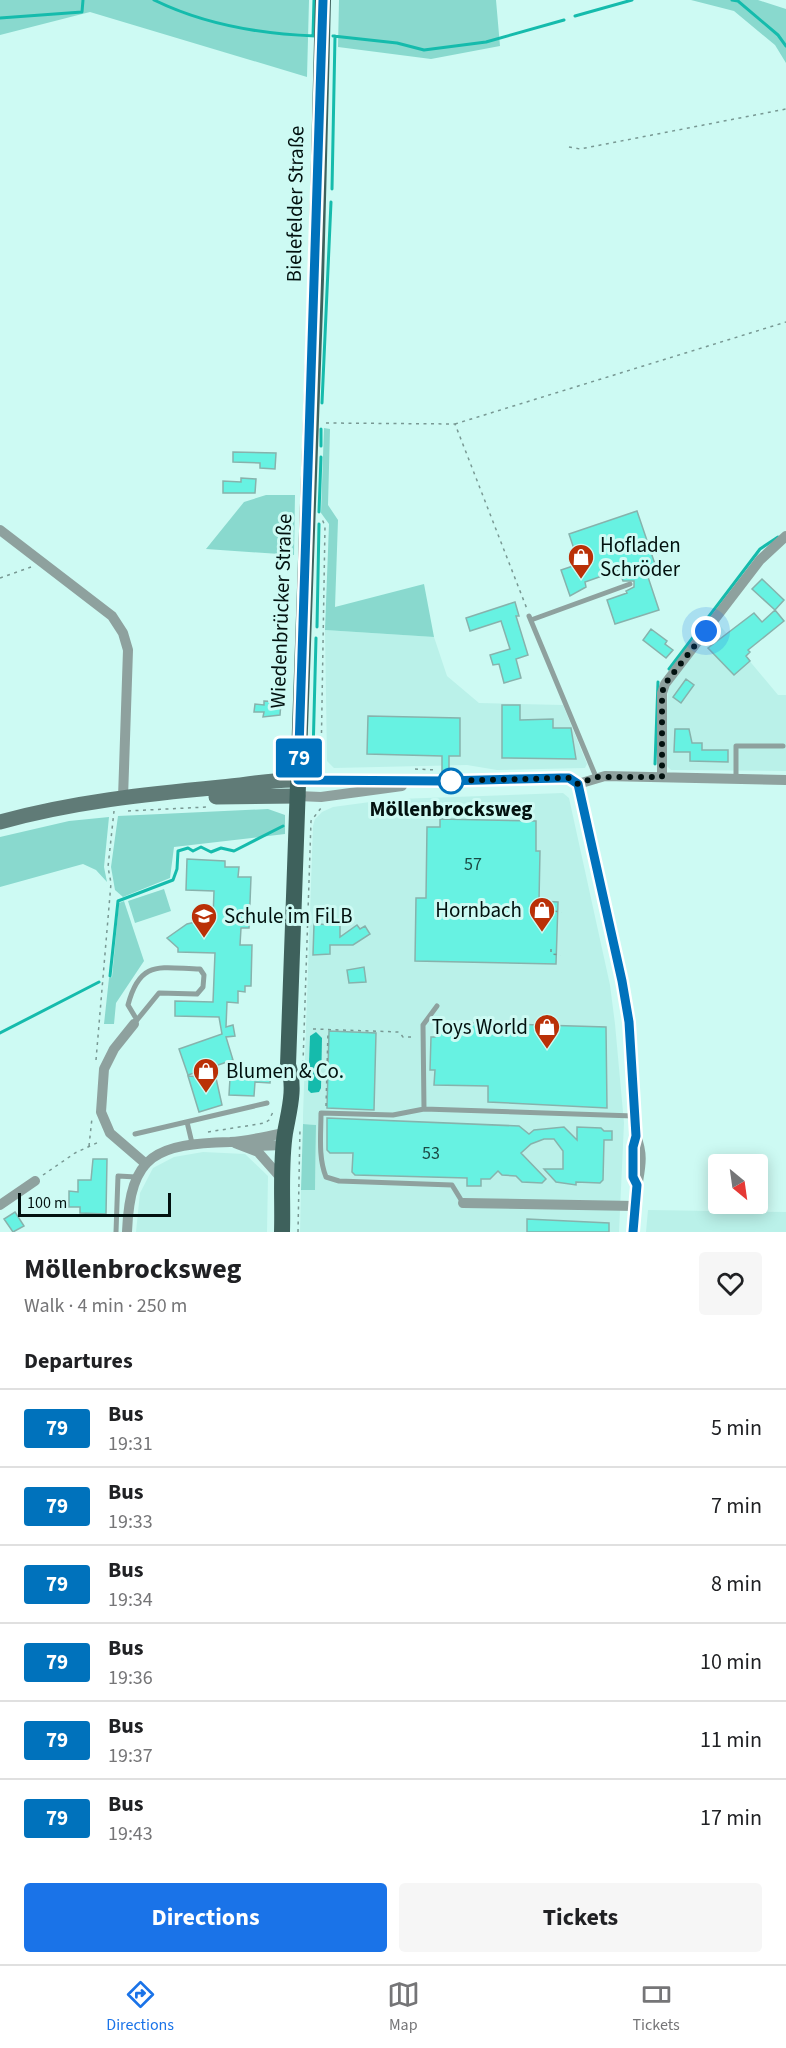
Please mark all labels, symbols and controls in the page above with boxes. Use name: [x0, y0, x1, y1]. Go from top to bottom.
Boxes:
street label: Bielefelder Straße: [279, 125, 311, 283]
street label: Wiedenbrücker Straße: [263, 513, 299, 709]
place label: Hofladen Schröder: [600, 530, 681, 584]
shop icon: Hofladen Schröder: [566, 542, 596, 580]
your location: [691, 616, 721, 646]
line badge: 79: [272, 738, 326, 777]
text: 79: [288, 743, 310, 773]
marker: Möllenbrocksweg: [438, 768, 464, 794]
place label: Möllenbrocksweg: [369, 794, 533, 824]
house number: 57: [464, 852, 482, 877]
place label: Hornbach: [435, 895, 522, 925]
shop icon: Hornbach: [527, 895, 557, 933]
school or university icon: Schule im FiLB: [189, 901, 219, 939]
place label: Schule im FiLB: [224, 901, 352, 931]
place label: Toys World: [432, 1012, 528, 1042]
shop icon: Toys World: [532, 1012, 562, 1050]
shop icon: Blumen & Co.: [191, 1056, 221, 1094]
place label: Blumen & Co.: [226, 1056, 344, 1086]
house number: 53: [422, 1141, 440, 1166]
north arrow: [708, 1154, 768, 1214]
map controls: [708, 1154, 768, 1214]
scale bar: [18, 1190, 171, 1218]
text: 100 m: [27, 1192, 67, 1214]
text: Möllenbrocksweg: [24, 1249, 241, 1289]
button: heart: [699, 1252, 762, 1315]
text: Walk · 4 min · 250 m: [24, 1292, 187, 1320]
text: Departures: [24, 1345, 133, 1377]
text: Bus: [108, 1398, 144, 1430]
text: 5 min: [711, 1412, 762, 1444]
text: 79: [46, 1413, 68, 1443]
text: 19:31: [108, 1430, 153, 1458]
text: Bus: [108, 1476, 144, 1508]
text: 7 min: [711, 1490, 762, 1522]
text: 79: [46, 1491, 68, 1521]
text: 19:33: [108, 1508, 153, 1536]
text: Bus: [108, 1554, 144, 1586]
text: 8 min: [711, 1568, 762, 1600]
text: 79: [46, 1569, 68, 1599]
text: 19:34: [108, 1586, 153, 1614]
text: Bus: [108, 1632, 144, 1664]
text: 10 min: [700, 1646, 762, 1678]
text: 79: [46, 1647, 68, 1677]
text: 19:36: [108, 1664, 153, 1692]
text: Bus: [108, 1710, 144, 1742]
text: 11 min: [700, 1724, 762, 1756]
text: 79: [46, 1725, 68, 1755]
text: 19:37: [108, 1742, 153, 1770]
text: Bus: [108, 1788, 144, 1820]
text: 17 min: [700, 1802, 762, 1834]
text: 79: [46, 1803, 68, 1833]
text: 19:43: [108, 1820, 153, 1848]
button: Directions: [24, 1883, 387, 1952]
button: Tickets: [399, 1883, 762, 1952]
tab: Directions: [106, 1978, 174, 2036]
tab: Map: [387, 1978, 420, 2036]
tab: Tickets: [632, 1978, 680, 2036]

